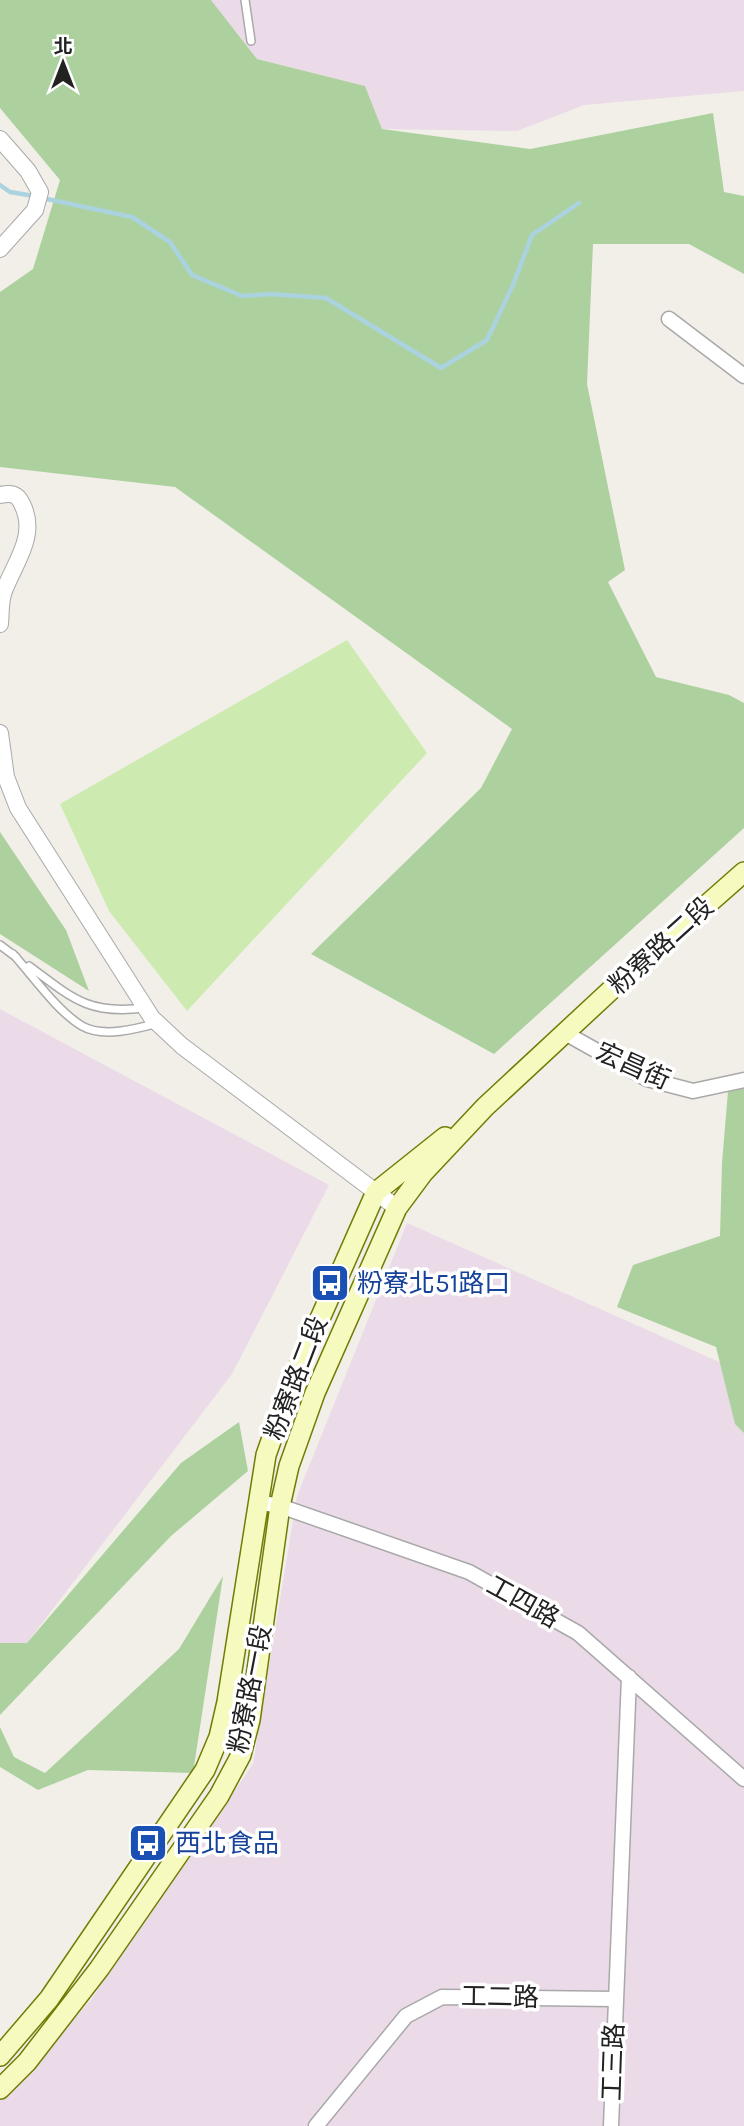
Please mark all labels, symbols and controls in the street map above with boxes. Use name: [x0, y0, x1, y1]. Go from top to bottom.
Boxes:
north arrow: [28, 28, 98, 98]
text: 北: [53, 36, 73, 58]
street label: 粉寮路二段: [602, 891, 720, 1001]
street label: 宏昌街: [591, 1036, 675, 1096]
bus stop icon: 粉寮北51路口: [309, 1262, 351, 1304]
place label: 粉寮北51路口: [357, 1268, 510, 1299]
street label: 粉寮路二段: [258, 1312, 334, 1444]
street label: 工四路: [481, 1570, 565, 1634]
street label: 粉寮路一段: [222, 1622, 278, 1756]
bus stop icon: 西北食品: [127, 1822, 169, 1864]
place label: 西北食品: [175, 1828, 279, 1859]
street label: 工二路: [461, 1981, 539, 2013]
street label: 工三路: [596, 2022, 630, 2102]

